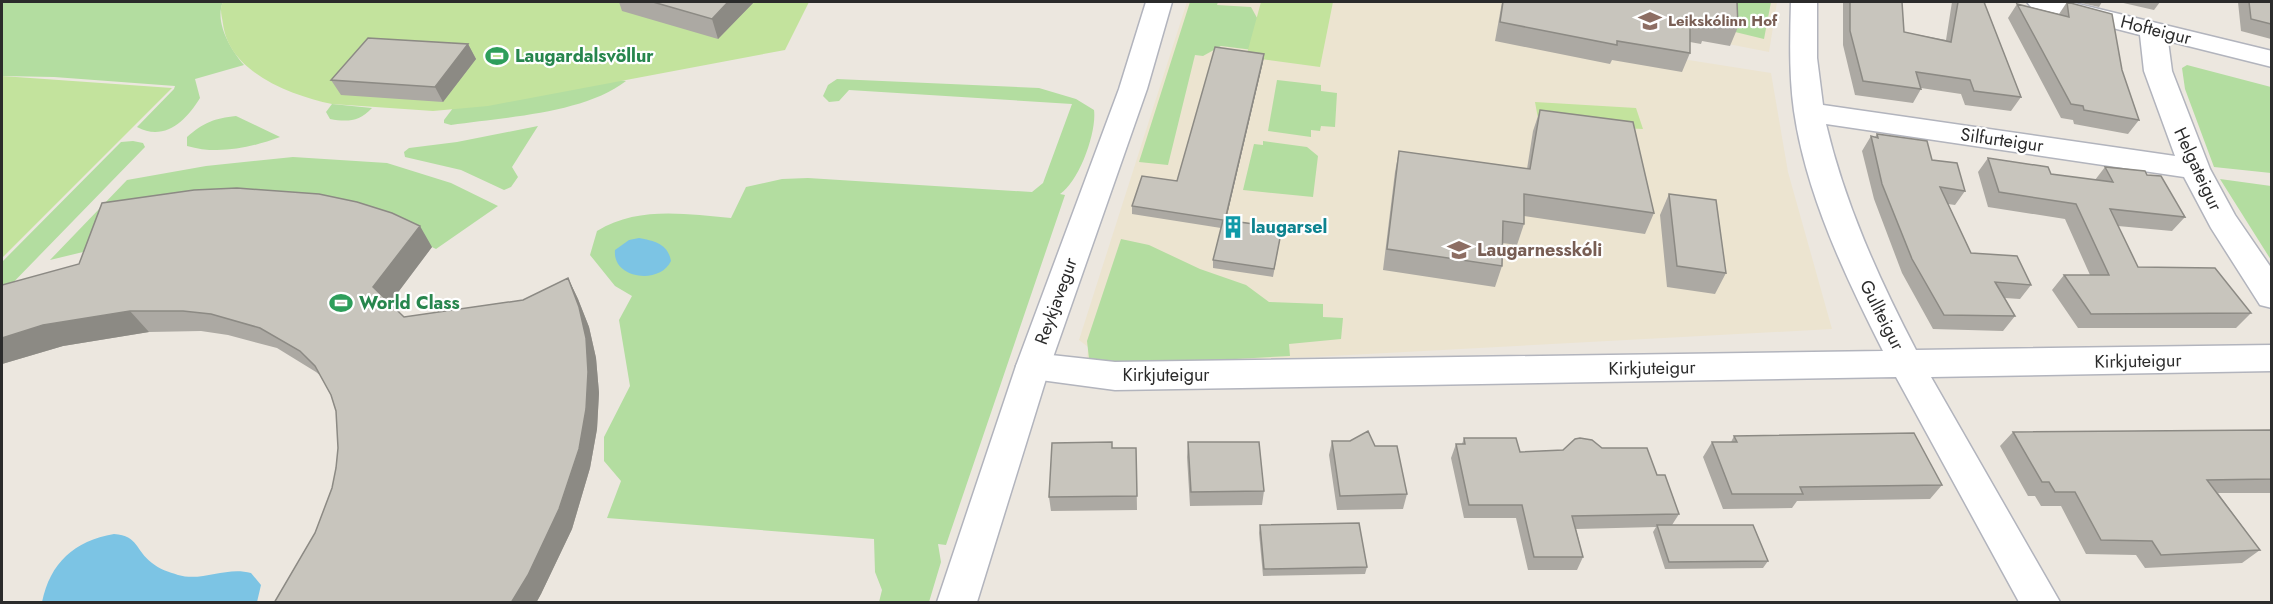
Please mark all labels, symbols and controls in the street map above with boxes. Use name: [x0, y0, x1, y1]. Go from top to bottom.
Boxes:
school or university icon: Leikskólinn Hof: [1637, 8, 1663, 34]
street label: Hofteigur: [2118, 9, 2195, 52]
place label: Leikskólinn Hof: [1668, 10, 1778, 32]
sports icon: Laugardalsvöllur: [484, 43, 510, 69]
place label: Laugardalsvöllur: [515, 43, 654, 69]
street label: Silfurteigur: [1959, 121, 2046, 159]
street label: Helgateigur: [2167, 123, 2229, 216]
building icon: laugarsel: [1220, 214, 1246, 240]
place label: laugarsel: [1251, 214, 1327, 240]
school or university icon: Laugarnesskóli: [1446, 237, 1472, 263]
place label: Laugarnesskóli: [1477, 237, 1602, 263]
street label: Reykjavegur: [1028, 253, 1084, 348]
street label: Gullteigur: [1853, 275, 1911, 355]
sports icon: World Class: [328, 290, 354, 316]
place label: World Class: [359, 290, 460, 316]
street label: Kirkjuteigur: [2094, 347, 2183, 375]
street label: Kirkjuteigur: [1608, 354, 1697, 382]
street label: Kirkjuteigur: [1122, 362, 1210, 388]

